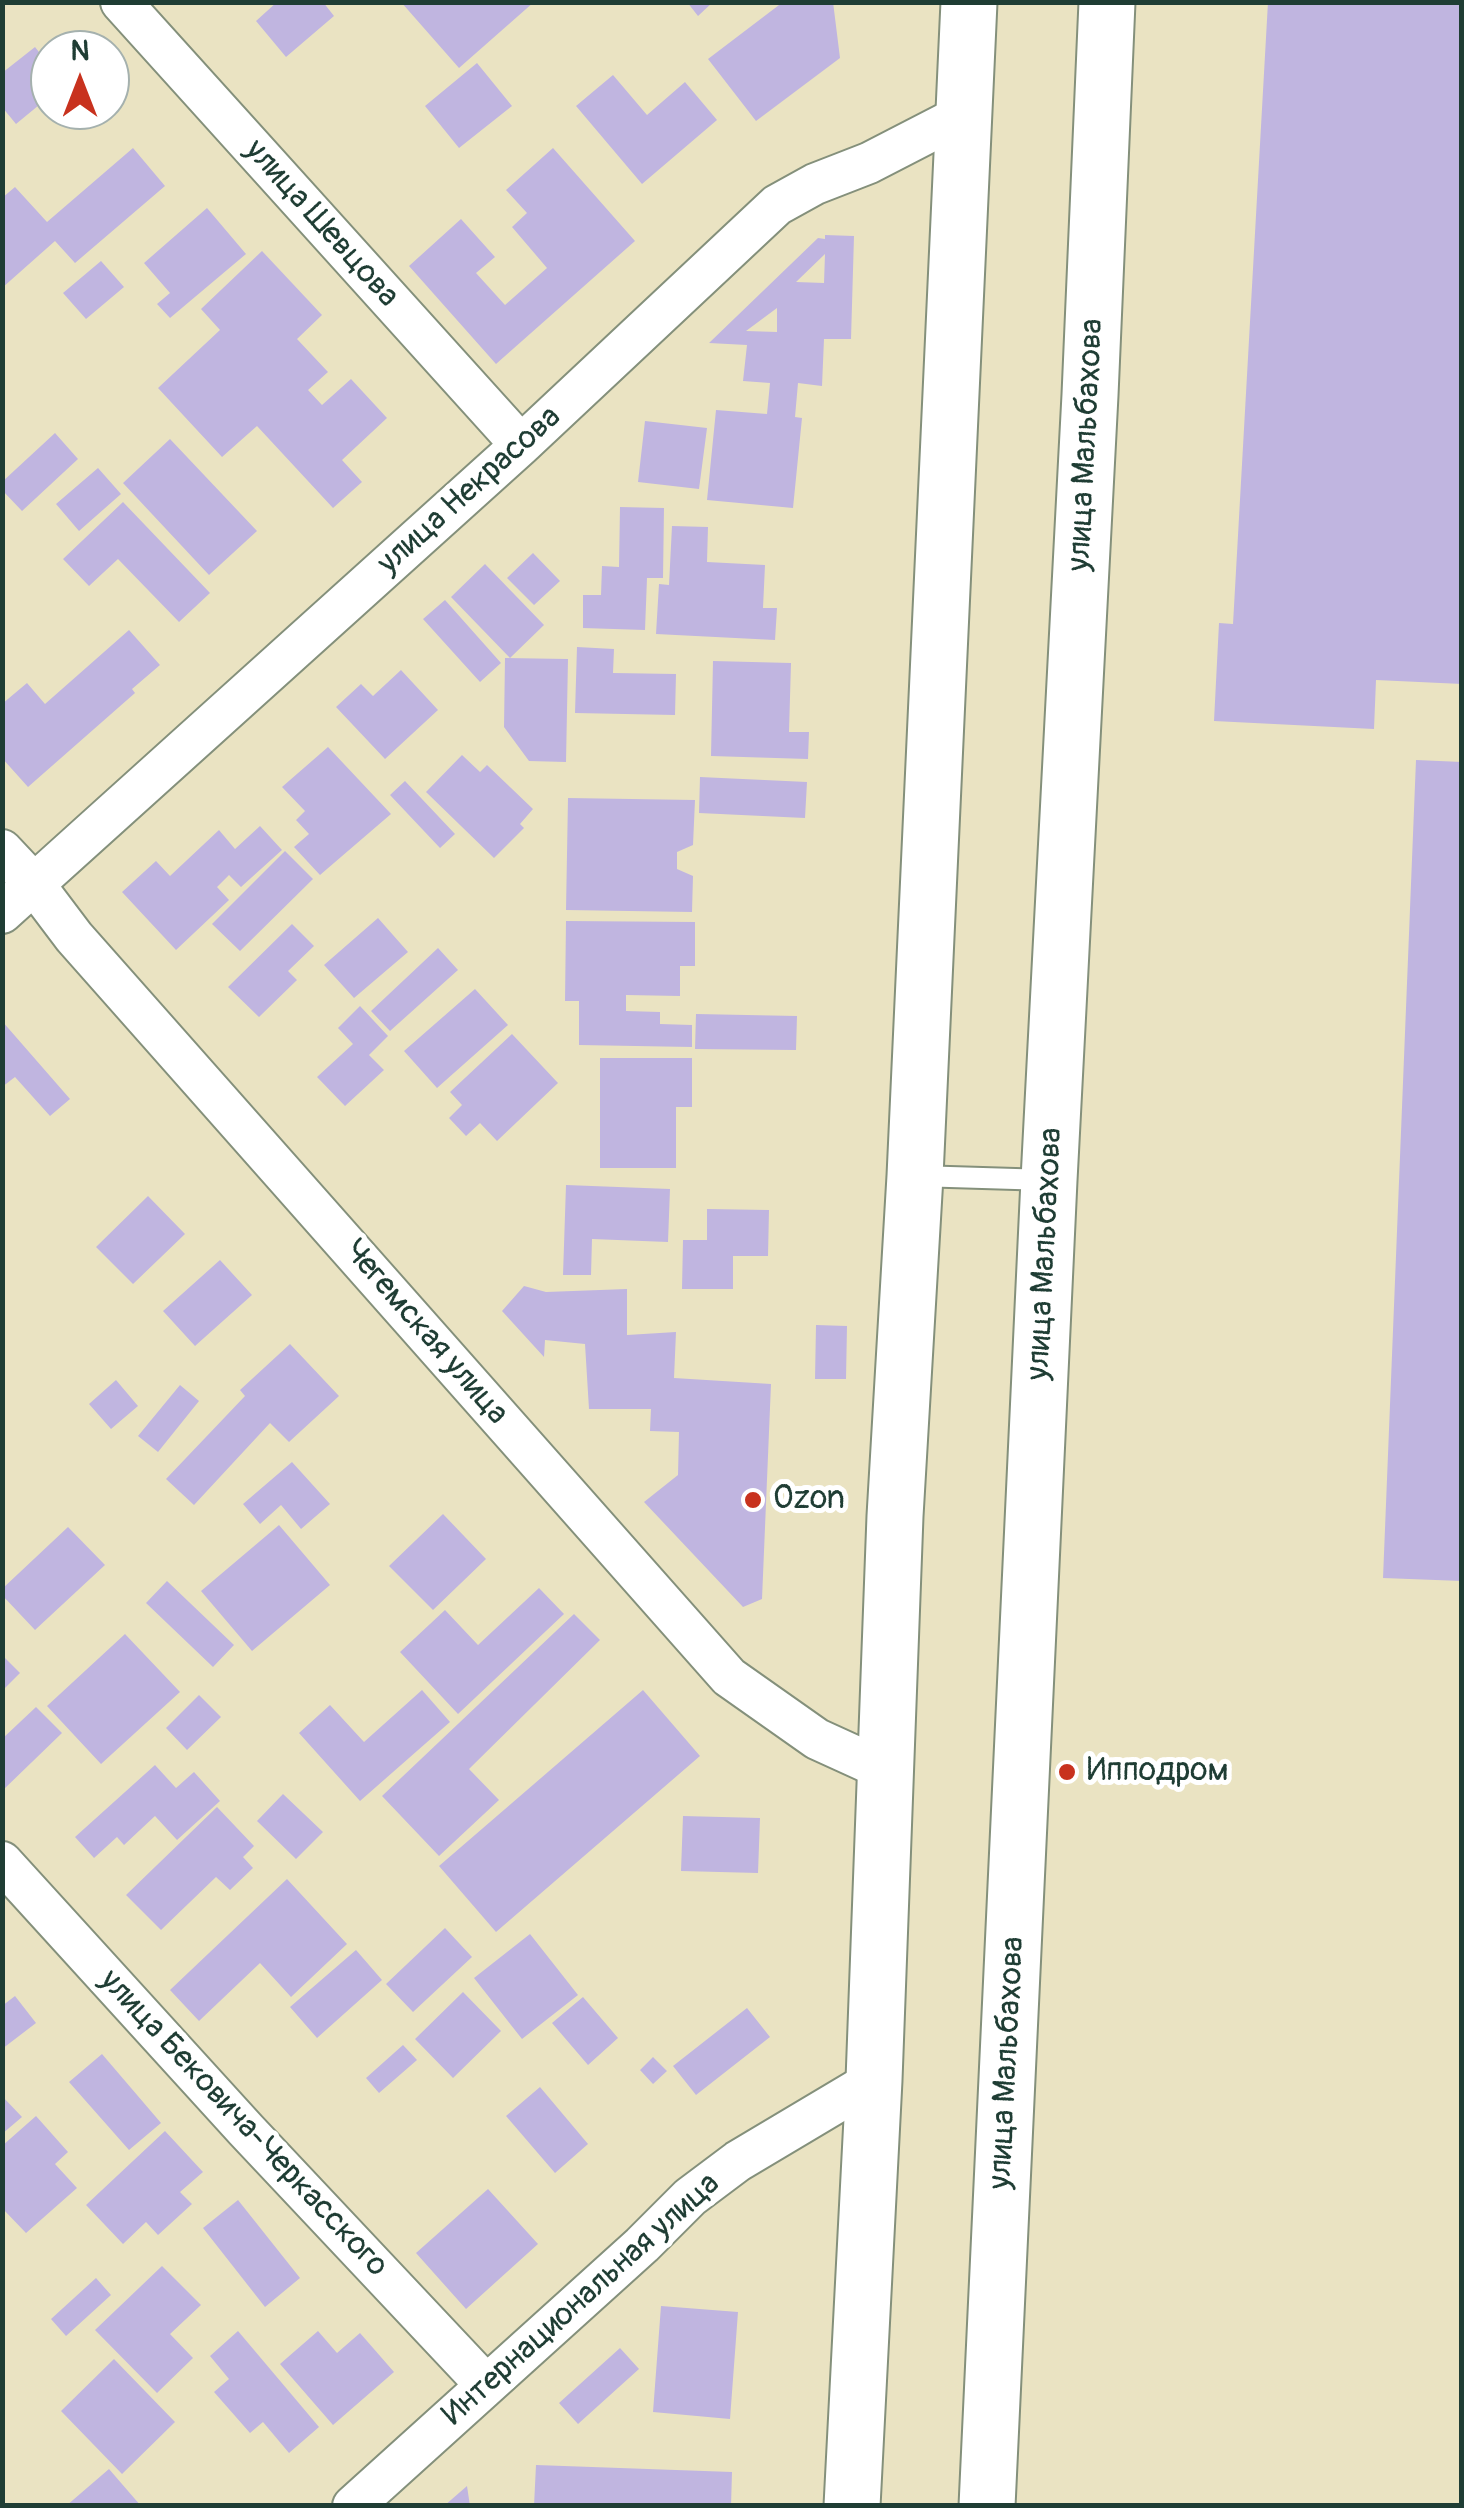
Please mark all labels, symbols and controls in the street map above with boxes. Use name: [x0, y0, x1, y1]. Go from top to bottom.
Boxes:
north arrow: [30, 30, 130, 130]
text: N: [71, 34, 89, 69]
street label: улица Шевцова: [236, 132, 406, 316]
street label: улица Мальбахова: [1061, 318, 1113, 572]
street label: улица Некрасова: [370, 399, 570, 583]
street label: улица Мальбахова: [1020, 1127, 1072, 1381]
street label: Чегемская улица: [334, 1233, 516, 1433]
place label: Ozon: [773, 1481, 845, 1519]
marker: Ozon: [742, 1489, 764, 1511]
place label: Ипподром: [1087, 1753, 1229, 1791]
marker: Ипподром: [1056, 1761, 1078, 1783]
street label: улица Мальбахова: [982, 1936, 1034, 2190]
street label: улица Бековича-Черкасского: [91, 1963, 395, 2285]
street label: Интернациональная улица: [436, 2166, 728, 2434]

